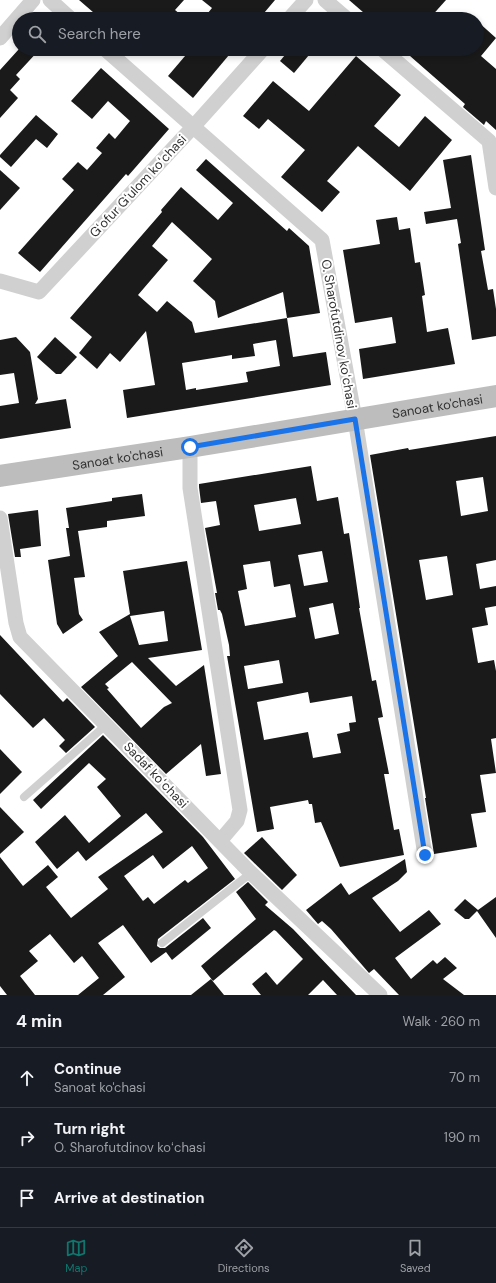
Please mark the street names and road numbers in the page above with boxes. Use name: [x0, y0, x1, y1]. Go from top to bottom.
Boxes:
street label: Gʻofur Gʻulom koʻchasi: [86, 131, 190, 241]
street label: O. Sharofutdinov koʻchasi: [317, 258, 361, 410]
street label: Sanoat ko'chasi: [391, 390, 484, 422]
street label: Sanoat ko'chasi: [71, 443, 164, 473]
street label: Sadaf koʻchasi: [120, 738, 192, 812]

